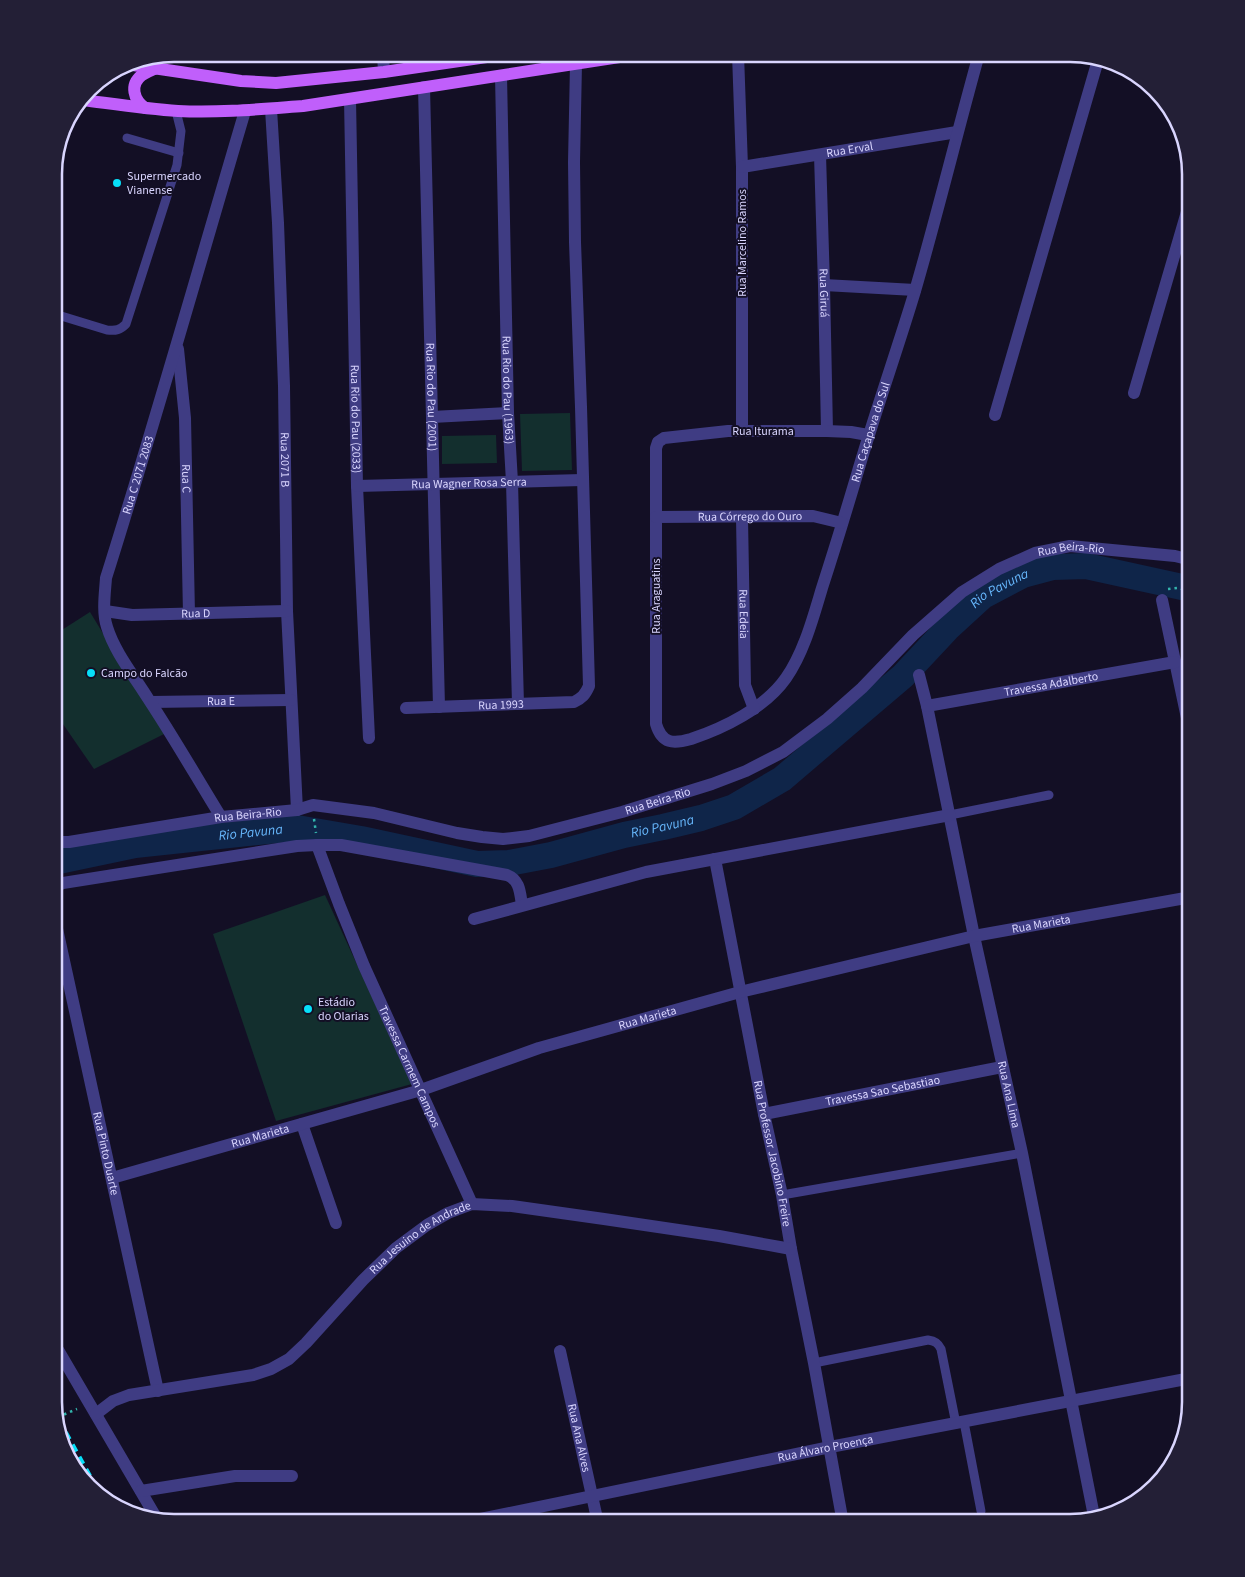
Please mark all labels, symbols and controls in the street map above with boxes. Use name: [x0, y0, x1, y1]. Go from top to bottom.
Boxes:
street label: Rua Erval: [825, 137, 874, 162]
place label: Supermercado Vianense: [127, 168, 201, 199]
marker: Supermercado Vianense: [111, 177, 123, 189]
street label: Rua Marcelino Ramos: [734, 189, 751, 297]
street label: Rua Giruá: [815, 268, 833, 318]
street label: Rua Rio do Pau (1963): [498, 335, 518, 445]
street label: Rua Rio do Pau (2001): [422, 342, 441, 451]
street label: Rua Rio do Pau (2033): [346, 365, 365, 473]
street label: Rua Caçapava do Sul: [847, 380, 894, 484]
street label: Rua Iturama: [732, 423, 794, 440]
street label: Rua 2071 B: [276, 432, 294, 487]
street label: Rua C 2071 2083: [118, 434, 158, 516]
street label: Rua C: [177, 464, 195, 493]
street label: Rua Wagner Rosa Serra: [411, 473, 527, 493]
street label: Rua Córrego do Ouro: [698, 508, 802, 525]
street label: Rua Beira-Rio: [1036, 537, 1105, 561]
street label: Rua Araguatins: [648, 558, 665, 634]
water label: Rio Pavuna: [966, 564, 1031, 613]
street label: Rua Edeia: [735, 589, 753, 639]
street label: Rua D: [181, 604, 211, 622]
place label: Campo do Falcão: [101, 665, 188, 682]
marker: Campo do Falcão: [85, 667, 97, 679]
street label: Travessa Adalberto: [1003, 667, 1100, 701]
street label: Rua E: [207, 692, 235, 710]
street label: Rua 1993: [478, 695, 524, 714]
street label: Rua Beira-Rio: [623, 783, 693, 819]
street label: Rua Beira-Rio: [213, 803, 282, 827]
water label: Rio Pavuna: [629, 810, 697, 843]
water label: Rio Pavuna: [217, 820, 284, 846]
street label: Rua Marieta: [1010, 910, 1072, 938]
place label: Estádio do Olarias: [318, 994, 369, 1025]
street label: Rua Marieta: [616, 1002, 678, 1034]
marker: Estádio do Olarias: [302, 1003, 314, 1015]
street label: Travessa Carmem Campos: [374, 1003, 445, 1130]
street label: Rua Ana Lima: [993, 1059, 1025, 1130]
street label: Travessa Sao Sebastiao: [824, 1071, 942, 1110]
street label: Rua Professor Jacobino Freire: [749, 1079, 796, 1228]
street label: Rua Pinto Duarte: [89, 1110, 123, 1197]
street label: Rua Marieta: [229, 1120, 291, 1152]
street label: Rua Jesuino de Andrade: [365, 1197, 473, 1278]
street label: Rua Ana Alves: [563, 1402, 595, 1474]
street label: Rua Álvaro Proença: [776, 1430, 875, 1466]

